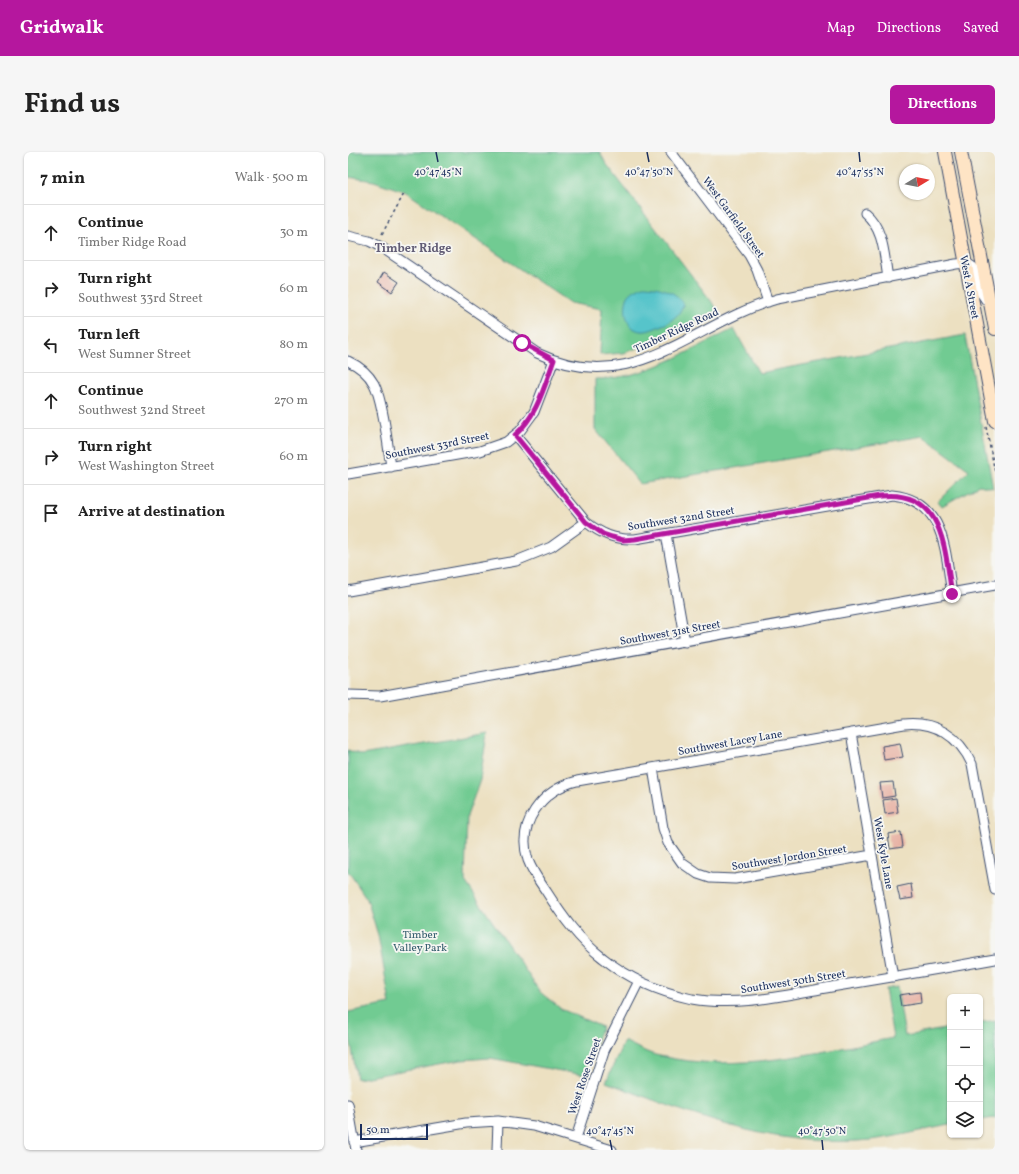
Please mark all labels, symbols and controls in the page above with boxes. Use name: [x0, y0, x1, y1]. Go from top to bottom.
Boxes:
text: Gridwalk: [20, 15, 104, 41]
text: Map: [827, 19, 855, 38]
text: Directions: [877, 19, 941, 38]
text: Saved: [963, 19, 999, 38]
text: Find us: [24, 85, 120, 124]
button: Directions: [890, 85, 995, 124]
north arrow: [899, 164, 935, 200]
text: 40°47'45"N: [414, 165, 463, 179]
text: 40°47'50"N: [625, 165, 674, 179]
text: 40°47'55"N: [836, 165, 884, 179]
text: 7 min: [40, 167, 85, 190]
text: Walk · 500 m: [235, 169, 308, 187]
street label: West Garfield Street: [698, 174, 767, 262]
text: Continue: [78, 213, 143, 234]
icon: ahead: [40, 222, 62, 244]
text: 30 m: [280, 224, 308, 242]
text: Timber Ridge Road: [78, 234, 187, 252]
district label: Timber Ridge: [374, 241, 452, 257]
street label: West A Street: [955, 254, 982, 321]
text: Turn right: [78, 269, 152, 290]
icon: right: [40, 278, 62, 300]
text: 60 m: [280, 280, 308, 298]
text: Southwest 33rd Street: [78, 290, 203, 308]
street label: Timber Ridge Road: [632, 305, 721, 358]
text: Turn left: [78, 325, 140, 346]
icon: left: [40, 334, 62, 356]
route start: [513, 334, 531, 352]
text: 80 m: [279, 336, 308, 354]
text: West Sumner Street: [78, 346, 191, 364]
text: Continue: [78, 381, 143, 402]
icon: ahead: [40, 390, 62, 412]
text: 270 m: [274, 392, 308, 410]
text: Southwest 32nd Street: [78, 402, 205, 420]
street label: Southwest 33rd Street: [384, 429, 491, 464]
text: Turn right: [78, 437, 152, 458]
icon: right: [40, 446, 62, 468]
text: 60 m: [280, 448, 308, 466]
text: West Washington Street: [78, 458, 215, 476]
icon: arrive: [40, 502, 62, 524]
text: Arrive at destination: [78, 502, 225, 523]
street label: Southwest 32nd Street: [627, 504, 736, 535]
route end: [943, 585, 961, 603]
street label: Southwest 31st Street: [619, 617, 722, 650]
street label: Southwest Lacey Lane: [677, 727, 783, 760]
street label: West Kyle Lane: [869, 816, 896, 890]
street label: Southwest Jordon Street: [731, 842, 848, 875]
park label: Timber Valley Park: [393, 928, 447, 956]
street label: Southwest 30th Street: [740, 967, 847, 998]
map controls: [947, 994, 983, 1138]
button: +: [947, 994, 983, 1030]
button: −: [947, 1030, 983, 1066]
street label: West Rose Street: [565, 1036, 606, 1117]
button: locate: [947, 1066, 983, 1102]
button: layers: [947, 1102, 983, 1138]
scale bar: [360, 1122, 428, 1141]
text: 50 m: [366, 1123, 390, 1138]
text: 40°47'45"N: [586, 1124, 635, 1138]
text: 40°47'50"N: [798, 1124, 847, 1138]

